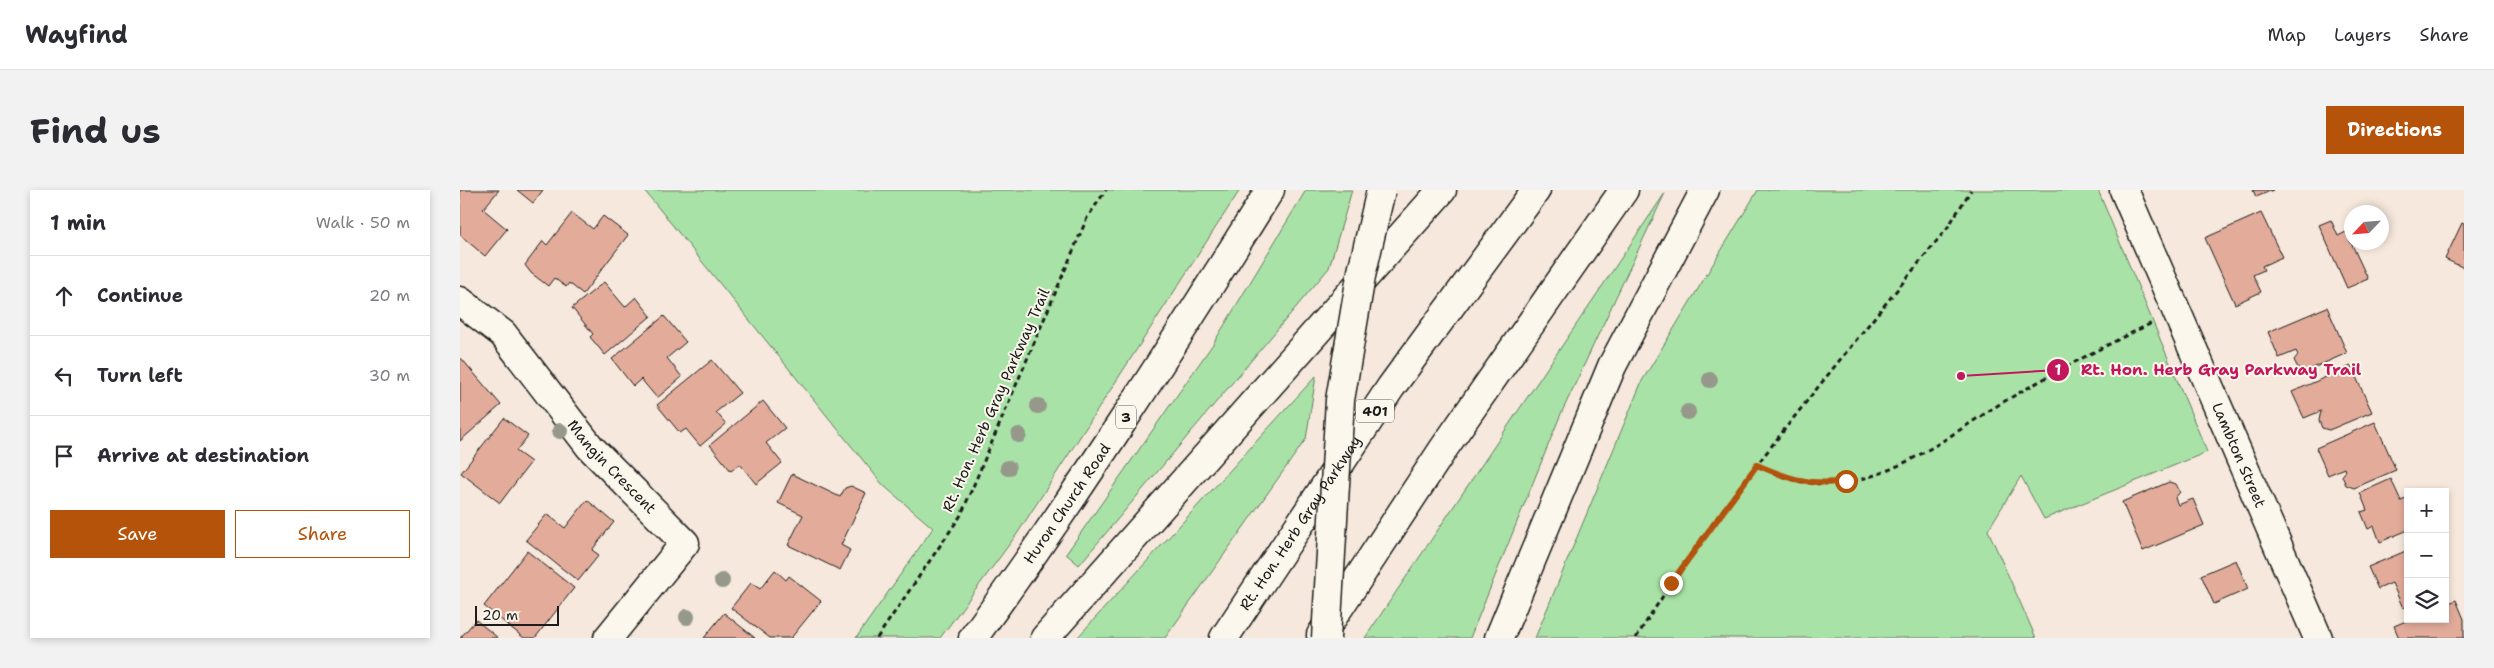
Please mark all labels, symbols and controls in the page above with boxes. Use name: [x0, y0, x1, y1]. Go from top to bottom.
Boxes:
text: Wayfind: [25, 19, 128, 51]
text: Map: [2268, 23, 2306, 47]
text: Layers: [2334, 23, 2391, 47]
text: Share: [2419, 23, 2469, 47]
button: Directions: [2326, 106, 2464, 154]
text: Find us: [30, 107, 161, 154]
north arrow: [2344, 205, 2389, 250]
text: 1 min: [50, 209, 106, 237]
text: Walk · 50 m: [316, 212, 410, 233]
icon: ahead: [50, 282, 78, 310]
text: Continue: [97, 283, 183, 308]
text: 20 m: [369, 285, 410, 306]
street label: Rt. Hon. Herb Gray Parkway Trail: [937, 285, 1055, 515]
callout: Rt. Hon. Herb Gray Parkway Trail: [2046, 354, 2371, 385]
text: Rt. Hon. Herb Gray Parkway Trail: [2081, 359, 2362, 380]
text: 1: [2055, 360, 2062, 380]
icon: left: [50, 362, 78, 390]
text: Turn left: [97, 363, 183, 388]
text: 30 m: [369, 365, 410, 386]
road number: 401: [1356, 400, 1394, 422]
street label: Lambton Street: [2207, 400, 2270, 511]
road number: 3: [1116, 406, 1136, 428]
street label: Mangin Crescent: [563, 416, 661, 518]
street label: Rt. Hon. Herb Gray Parkway: [1235, 432, 1366, 614]
street label: Huron Church Road: [1019, 439, 1115, 568]
icon: arrive: [50, 442, 78, 470]
text: Arrive at destination: [97, 443, 309, 468]
route start: [1835, 470, 1858, 493]
map controls: [2404, 488, 2449, 623]
button: +: [2404, 488, 2449, 533]
button: Save: [50, 510, 225, 558]
button: Share: [235, 510, 410, 558]
button: −: [2404, 533, 2449, 578]
route end: [1660, 572, 1683, 595]
button: layers: [2404, 578, 2449, 623]
scale bar: [475, 603, 559, 626]
text: 20 m: [482, 606, 518, 624]

